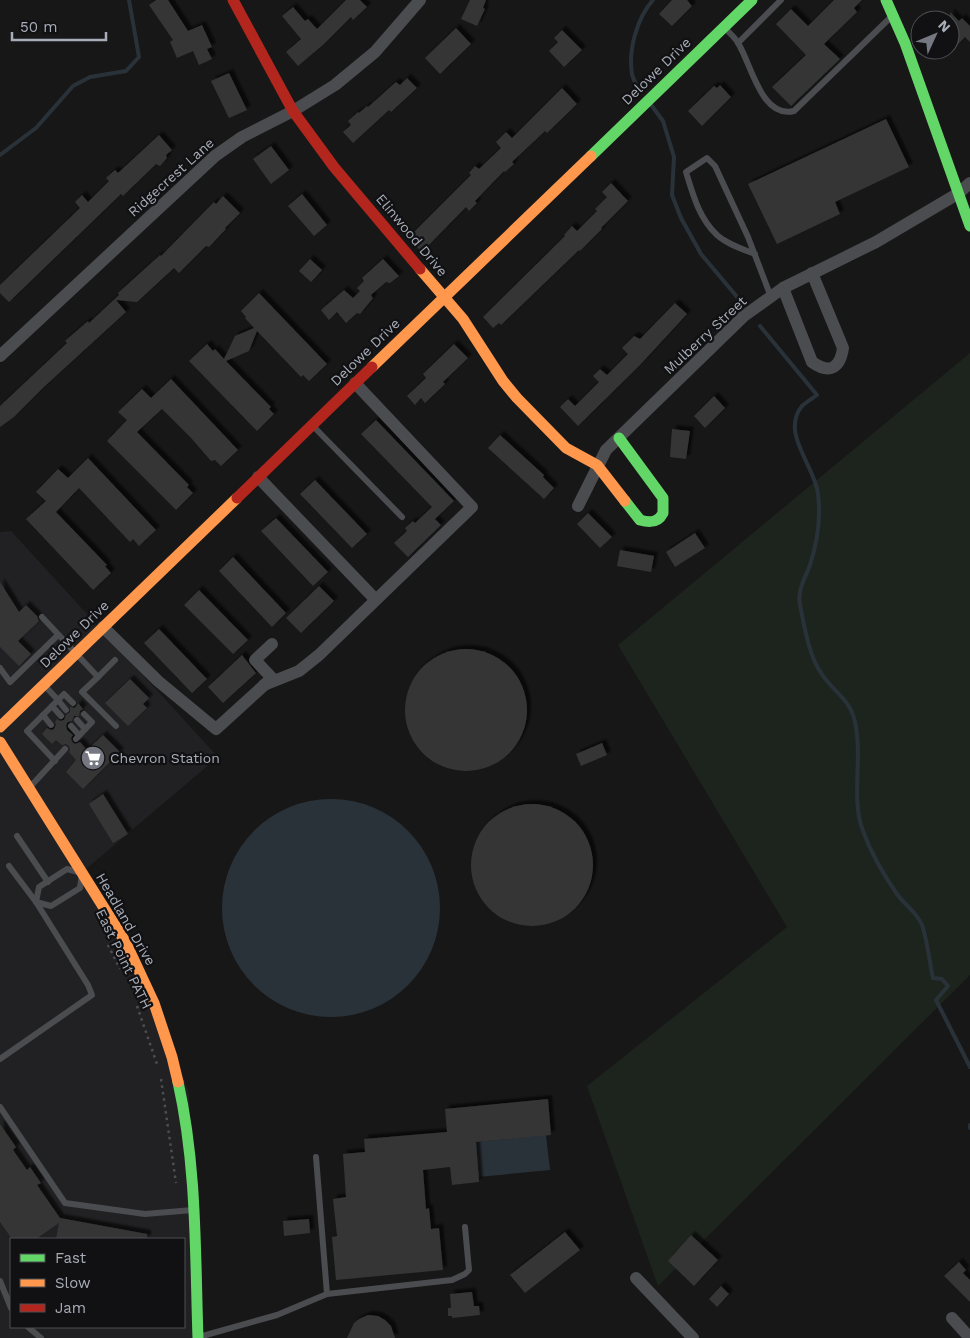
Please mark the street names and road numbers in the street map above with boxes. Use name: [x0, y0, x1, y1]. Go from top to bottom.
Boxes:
street label: Delowe Drive: [618, 34, 694, 108]
street label: Ridgecrest Lane: [125, 134, 217, 220]
street label: Elinwood Drive: [373, 191, 451, 279]
street label: Mulberry Street: [660, 293, 750, 377]
street label: Delowe Drive: [327, 315, 403, 389]
street label: Delowe Drive: [36, 597, 112, 671]
street label: Headland Drive: [93, 870, 159, 968]
street label: East Point PATH: [93, 906, 155, 1012]

